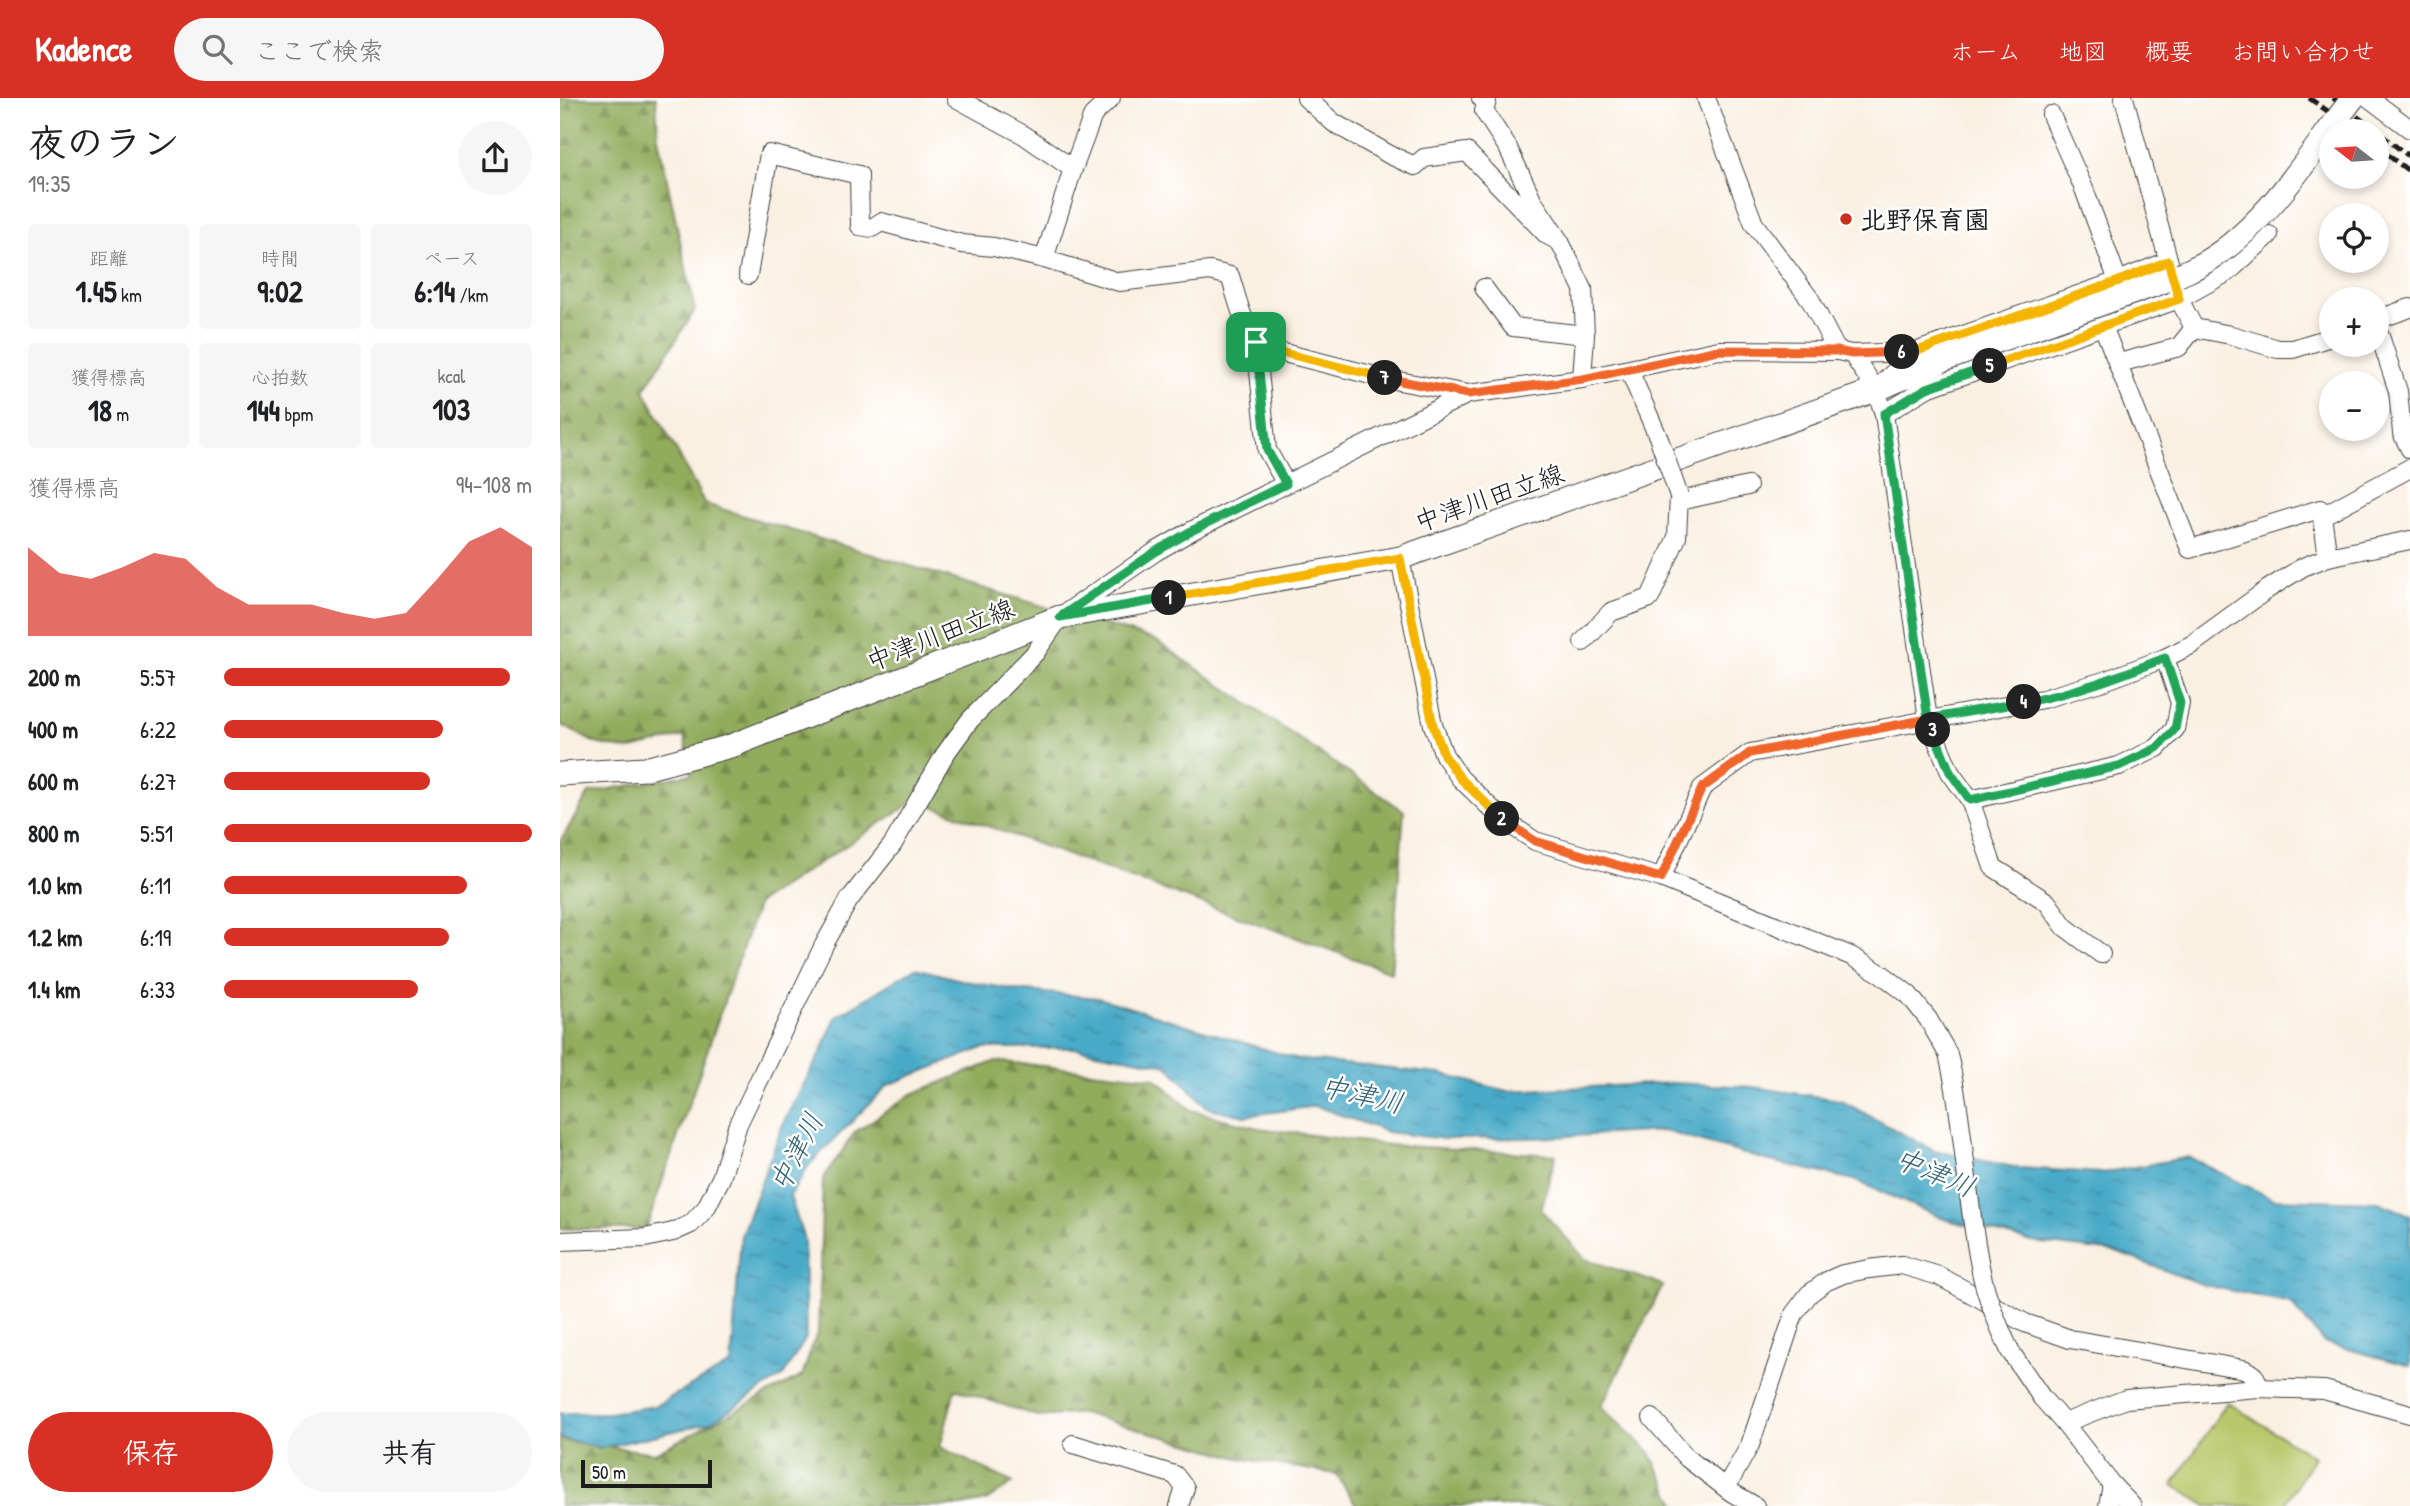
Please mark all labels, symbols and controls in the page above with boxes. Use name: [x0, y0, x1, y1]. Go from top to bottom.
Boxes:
search box: [174, 18, 664, 81]
text: Kadence: [35, 27, 132, 71]
icon: search: [198, 30, 236, 68]
text: ここで検索: [254, 33, 384, 68]
text: ホーム: [1950, 35, 2021, 67]
text: 地図: [2059, 35, 2107, 67]
text: 概要: [2145, 35, 2193, 67]
text: お問い合わせ: [2231, 35, 2375, 67]
text: 夜のラン: [28, 116, 180, 168]
north arrow: [2319, 119, 2389, 189]
map controls: [2319, 119, 2389, 441]
button: share: [458, 121, 532, 195]
text: 19:35: [28, 168, 70, 199]
place label: 北野保育園: [1860, 202, 1990, 237]
button: locate: [2319, 203, 2389, 273]
marker: 北野保育園: [1838, 211, 1854, 227]
text: 距離: [90, 245, 128, 271]
text: 時間: [261, 245, 299, 271]
text: ペース: [423, 245, 479, 271]
text: 1.45: [75, 271, 117, 311]
text: 9:02: [257, 271, 303, 311]
text: 6:14: [414, 271, 455, 311]
text: km: [117, 282, 142, 308]
text: /km: [455, 282, 488, 308]
button: +: [2319, 287, 2389, 357]
pin: [1226, 312, 1286, 372]
icon: arrive: [1237, 323, 1275, 361]
pin: 6: [1884, 334, 1920, 370]
text: 6: [1898, 338, 1905, 364]
pin: 5: [1972, 348, 2008, 384]
text: 5: [1985, 352, 1994, 378]
pin: 7: [1368, 360, 1402, 396]
text: kcal: [437, 363, 465, 389]
text: 獲得標高: [71, 364, 147, 390]
text: 心拍数: [251, 364, 309, 390]
text: 7: [1380, 364, 1389, 390]
button: −: [2319, 371, 2389, 441]
text: 103: [432, 389, 470, 429]
text: 18: [88, 390, 112, 430]
text: 144: [247, 390, 280, 430]
text: m: [112, 401, 129, 427]
text: bpm: [280, 401, 313, 427]
street label: 中津川田立線: [1410, 455, 1568, 539]
text: 94–108 m: [456, 469, 532, 500]
text: 獲得標高: [28, 472, 120, 503]
pin: 1: [1152, 580, 1186, 616]
text: 1: [1165, 584, 1172, 610]
street label: 中津川田立線: [861, 590, 1019, 678]
text: 200 m: [28, 662, 80, 693]
text: 5:57: [140, 662, 176, 693]
pin: 4: [2006, 684, 2042, 720]
text: 4: [2020, 688, 2027, 714]
pin: 3: [1916, 712, 1950, 748]
text: 400 m: [28, 714, 78, 745]
text: 6:22: [140, 714, 176, 745]
text: 3: [1928, 716, 1937, 742]
text: 600 m: [28, 766, 79, 797]
text: 6:27: [140, 766, 177, 797]
pin: 2: [1485, 802, 1520, 836]
text: 2: [1497, 805, 1506, 831]
text: 800 m: [28, 818, 80, 849]
text: 5:51: [140, 818, 173, 849]
text: 1.0 km: [28, 870, 82, 901]
text: 6:11: [140, 870, 171, 901]
text: 1.2 km: [28, 922, 83, 953]
text: 6:19: [140, 922, 171, 953]
text: 1.4 km: [28, 974, 80, 1005]
text: 6:33: [140, 974, 175, 1005]
water label: 中津川: [1317, 1066, 1407, 1122]
water label: 中津川: [760, 1106, 832, 1198]
water label: 中津川: [1889, 1138, 1981, 1206]
button: 保存: [28, 1412, 273, 1492]
button: 共有: [287, 1412, 532, 1492]
scale bar: [581, 1457, 712, 1489]
text: 50 m: [592, 1459, 626, 1485]

